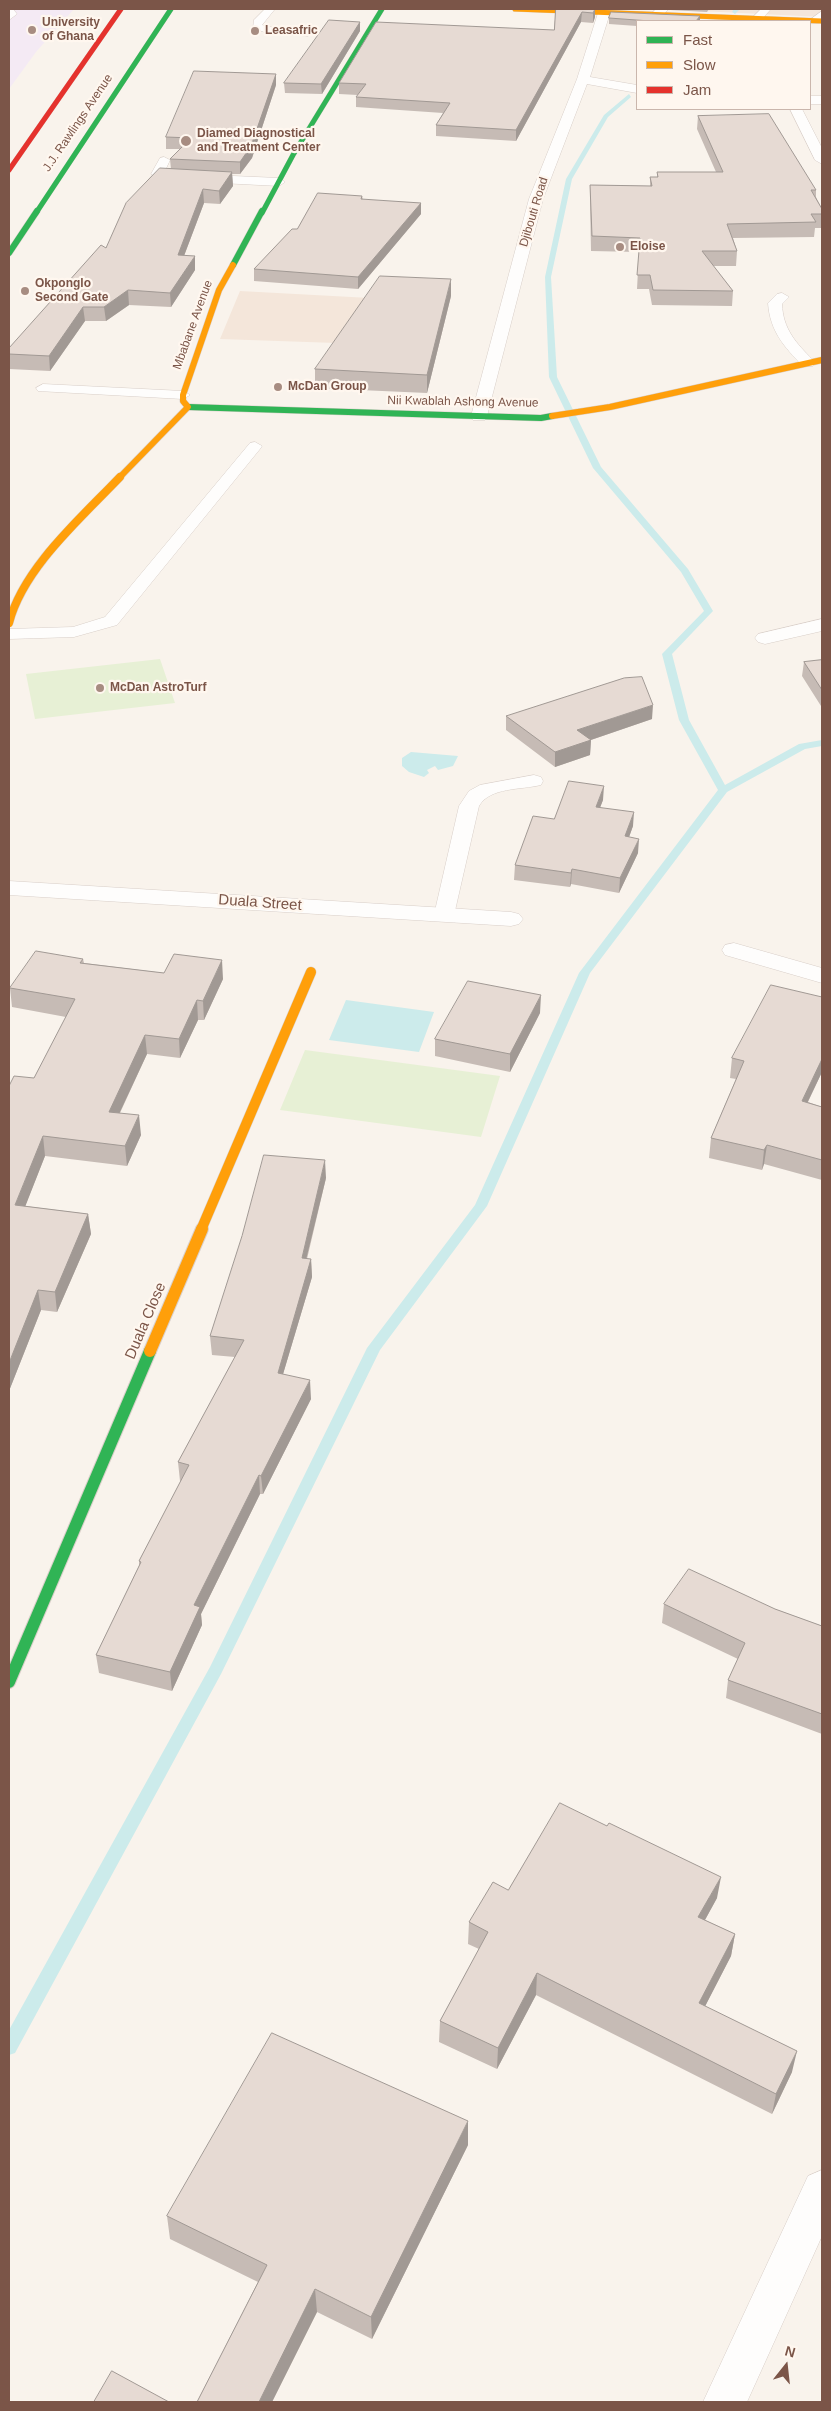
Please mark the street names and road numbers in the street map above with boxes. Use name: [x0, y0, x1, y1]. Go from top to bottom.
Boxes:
street label: J.J. Rawlings Avenue: [40, 72, 116, 174]
street label: Djibouti Road: [517, 175, 551, 249]
street label: Mbabane Avenue: [170, 278, 216, 372]
street label: Nii Kwablah Ashong Avenue: [387, 393, 539, 411]
street label: Duala Street: [218, 891, 302, 915]
street label: Duala Close: [122, 1280, 170, 1362]

